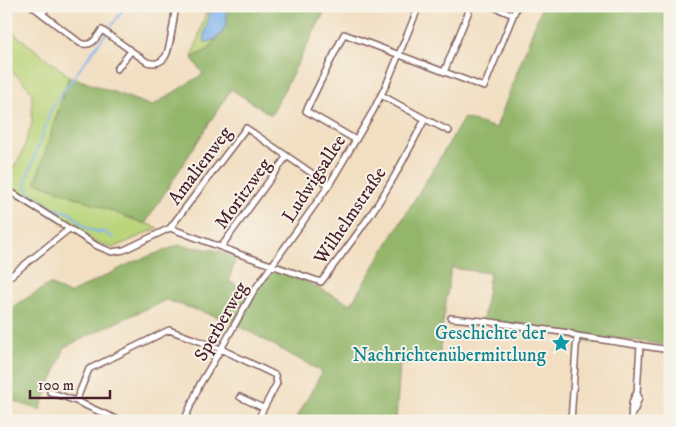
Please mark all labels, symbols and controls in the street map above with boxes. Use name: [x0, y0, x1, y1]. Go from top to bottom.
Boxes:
street label: Amalienweg: [163, 122, 238, 210]
street label: Ludwigsallee: [277, 130, 351, 227]
street label: Moritzweg: [210, 153, 277, 234]
street label: Wilhelmstraße: [309, 163, 391, 270]
street label: Sperberweg: [189, 277, 254, 365]
place label: Geschichte der Nachrichtenübermittlung: [353, 322, 547, 367]
place icon: Geschichte der Nachrichtenübermittlung: [550, 332, 572, 354]
scale bar: [30, 367, 110, 399]
text: 100 m: [38, 376, 74, 395]

